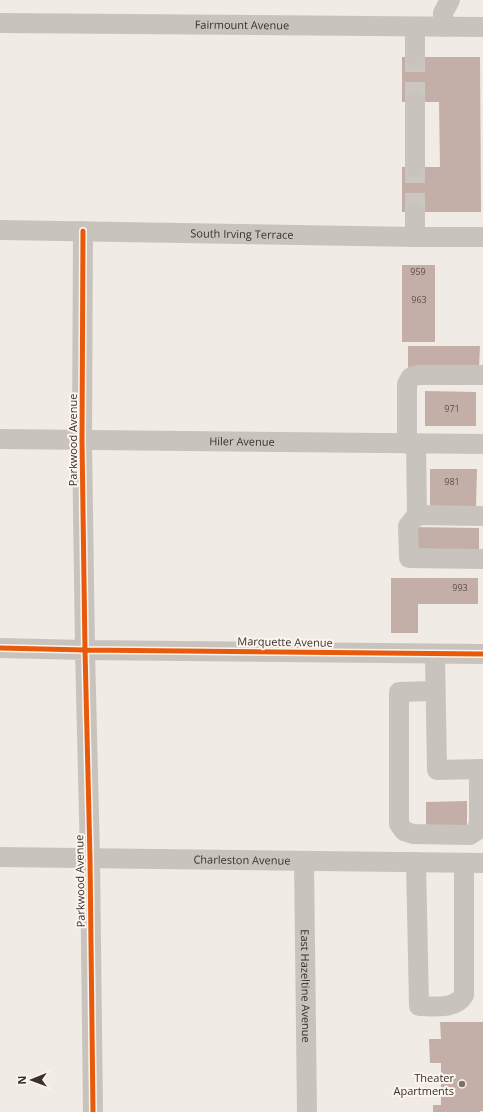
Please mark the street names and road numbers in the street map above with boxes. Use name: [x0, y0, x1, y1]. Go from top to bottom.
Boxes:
street label: Fairmount Avenue: [195, 17, 289, 32]
street label: South Irving Terrace: [190, 225, 294, 242]
street label: Parkwood Avenue: [65, 394, 80, 486]
street label: Hiler Avenue: [209, 433, 275, 449]
street label: Marquette Avenue: [237, 633, 333, 650]
street label: Parkwood Avenue: [71, 835, 88, 927]
street label: Charleston Avenue: [193, 851, 291, 868]
street label: East Hazeltine Avenue: [298, 929, 314, 1043]

